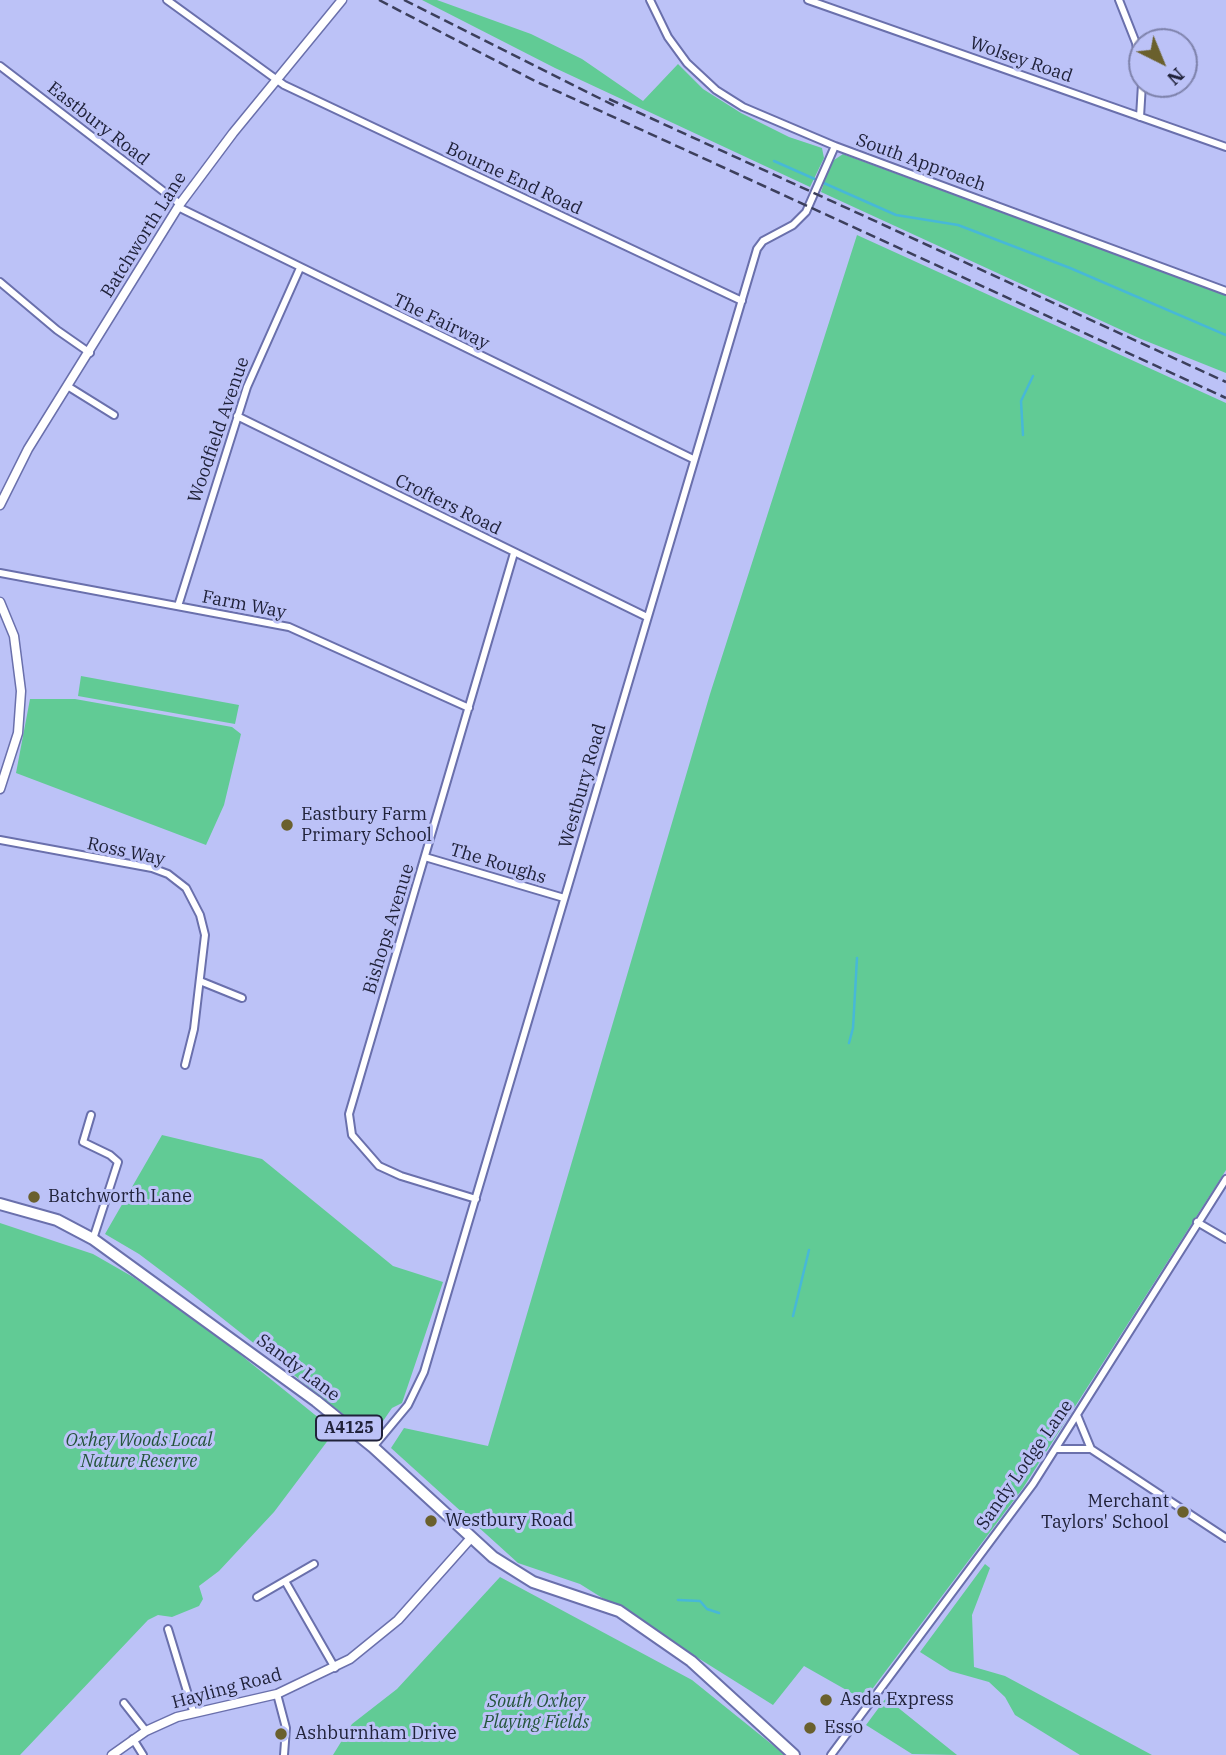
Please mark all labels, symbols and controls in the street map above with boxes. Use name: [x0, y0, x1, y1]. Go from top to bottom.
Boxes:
north arrow: [1128, 28, 1198, 98]
street label: Wolsey Road: [967, 32, 1075, 88]
text: N: [1162, 63, 1190, 91]
street label: Eastbury Road: [43, 77, 153, 171]
street label: South Approach: [853, 130, 989, 196]
street label: Bourne End Road: [442, 138, 586, 220]
street label: Batchworth Lane: [97, 168, 191, 302]
street label: The Fairway: [389, 289, 493, 355]
street label: Woodfield Avenue: [184, 354, 254, 506]
street label: Crofters Road: [391, 470, 505, 540]
street label: Farm Way: [200, 586, 288, 624]
street label: Westbury Road: [555, 721, 611, 851]
place label: Eastbury Farm Primary School: [301, 804, 432, 846]
marker: Eastbury Farm Primary School: [279, 817, 295, 833]
street label: Ross Way: [85, 833, 167, 871]
street label: The Roughs: [447, 839, 549, 889]
street label: Bishops Avenue: [359, 861, 419, 997]
place label: Batchworth Lane: [48, 1186, 192, 1208]
marker: Batchworth Lane: [26, 1189, 42, 1205]
street label: Sandy Lane: [252, 1330, 344, 1406]
street label: Sandy Lodge Lane: [972, 1396, 1078, 1534]
road number: A4125: [316, 1416, 382, 1440]
park label: Oxhey Woods Local Nature Reserve: [66, 1430, 212, 1472]
place label: Merchant Taylors' School: [1041, 1491, 1169, 1534]
marker: Merchant Taylors' School: [1175, 1504, 1191, 1520]
place label: Westbury Road: [445, 1510, 573, 1532]
marker: Westbury Road: [423, 1513, 439, 1529]
street label: Hayling Road: [170, 1664, 284, 1714]
place label: Asda Express: [840, 1689, 954, 1711]
park label: South Oxhey Playing Fields: [483, 1691, 589, 1734]
marker: Asda Express: [818, 1692, 834, 1708]
place label: Esso: [824, 1717, 863, 1739]
marker: Esso: [802, 1720, 818, 1736]
place label: Ashburnham Drive: [295, 1723, 457, 1745]
marker: Ashburnham Drive: [273, 1726, 289, 1742]

